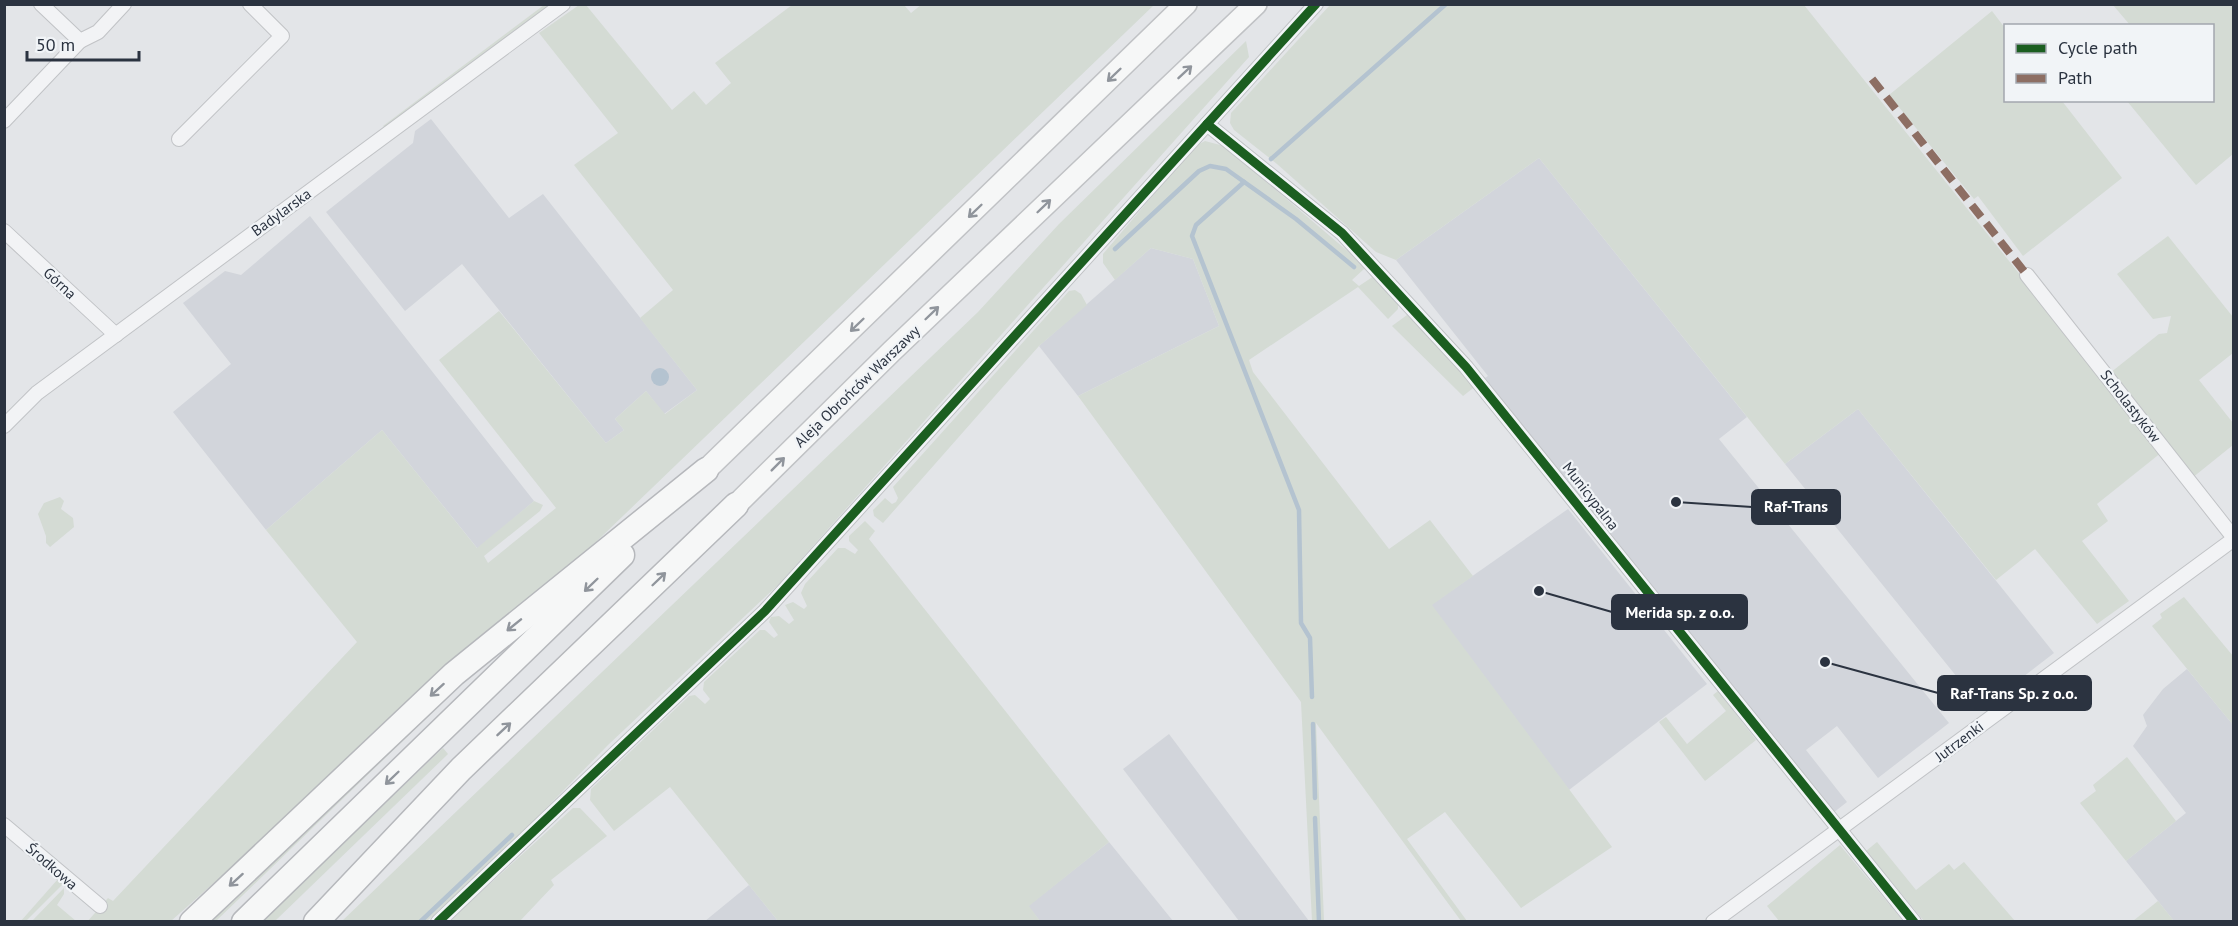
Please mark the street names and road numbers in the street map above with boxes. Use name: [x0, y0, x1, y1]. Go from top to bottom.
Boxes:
street label: Badylarska: [247, 184, 315, 240]
street label: Górna: [40, 263, 80, 303]
street label: Aleja Obrońców Warszawy: [790, 321, 924, 451]
street label: Scholastyków: [2097, 366, 2165, 446]
street label: Municypalna: [1558, 458, 1624, 534]
street label: Jutrzenki: [1930, 717, 1987, 766]
street label: Środkowa: [22, 838, 82, 894]

